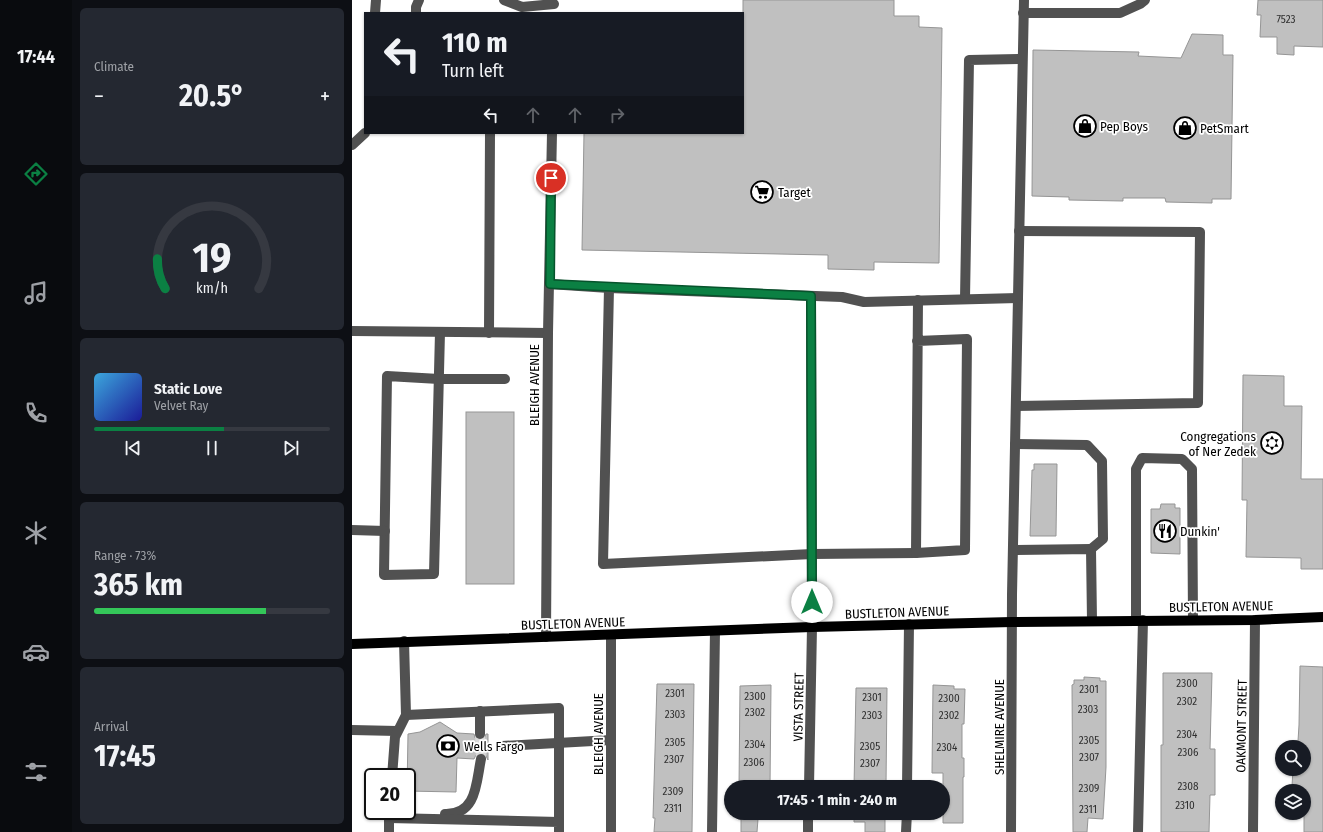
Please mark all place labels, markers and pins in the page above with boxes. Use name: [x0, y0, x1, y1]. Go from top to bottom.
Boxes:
shop icon: Pep Boys: [1072, 113, 1098, 139]
shop icon: PetSmart: [1172, 115, 1198, 141]
place label: Pep Boys: [1100, 119, 1148, 134]
place label: PetSmart: [1200, 121, 1249, 136]
pin: [534, 161, 568, 195]
supermarket icon: Target: [749, 179, 775, 205]
place label: Target: [778, 185, 811, 200]
place label: Congregations of Ner Zedek: [1180, 429, 1257, 459]
synagogue icon: Congregations of Ner Zedek: [1259, 430, 1285, 456]
restaurant icon: Dunkin': [1152, 518, 1178, 544]
place label: Dunkin': [1180, 524, 1220, 539]
bank icon: Wells Fargo: [435, 733, 461, 759]
place label: Wells Fargo: [464, 739, 524, 754]

